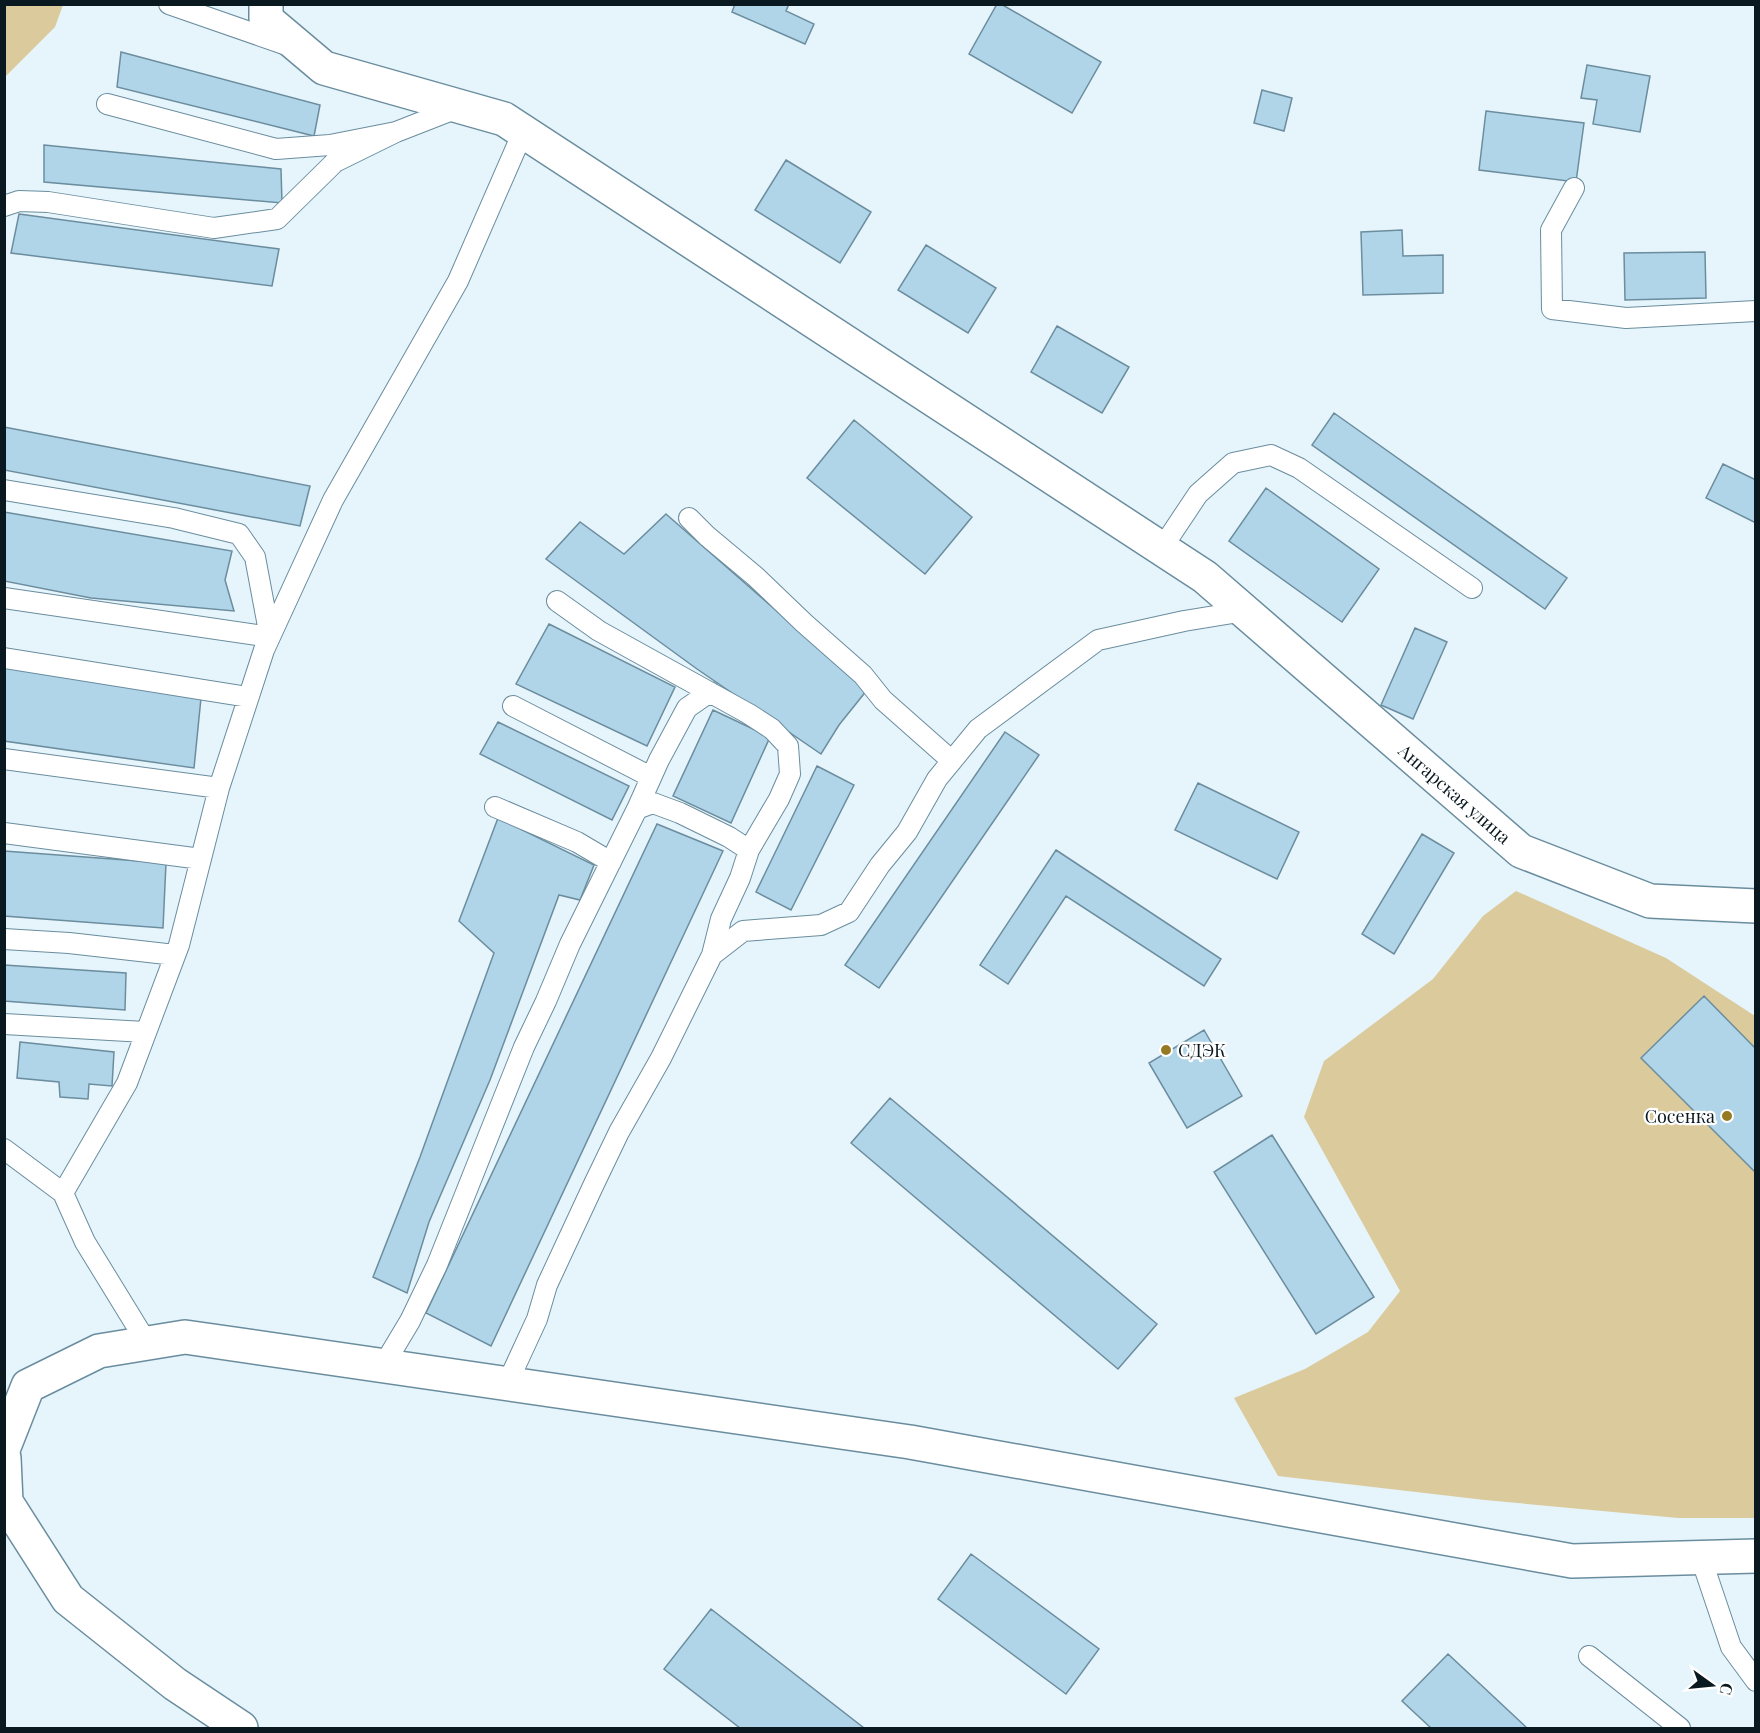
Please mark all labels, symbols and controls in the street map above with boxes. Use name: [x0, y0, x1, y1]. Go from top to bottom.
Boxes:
street label: Ангарская улица: [1393, 738, 1516, 849]
place label: СДЭК: [1178, 1038, 1226, 1062]
marker: СДЭК: [1159, 1043, 1173, 1057]
place label: Сосенка: [1645, 1104, 1715, 1128]
marker: Сосенка: [1720, 1109, 1734, 1123]
north arrow: [1682, 1655, 1742, 1715]
text: С: [1715, 1681, 1739, 1697]

